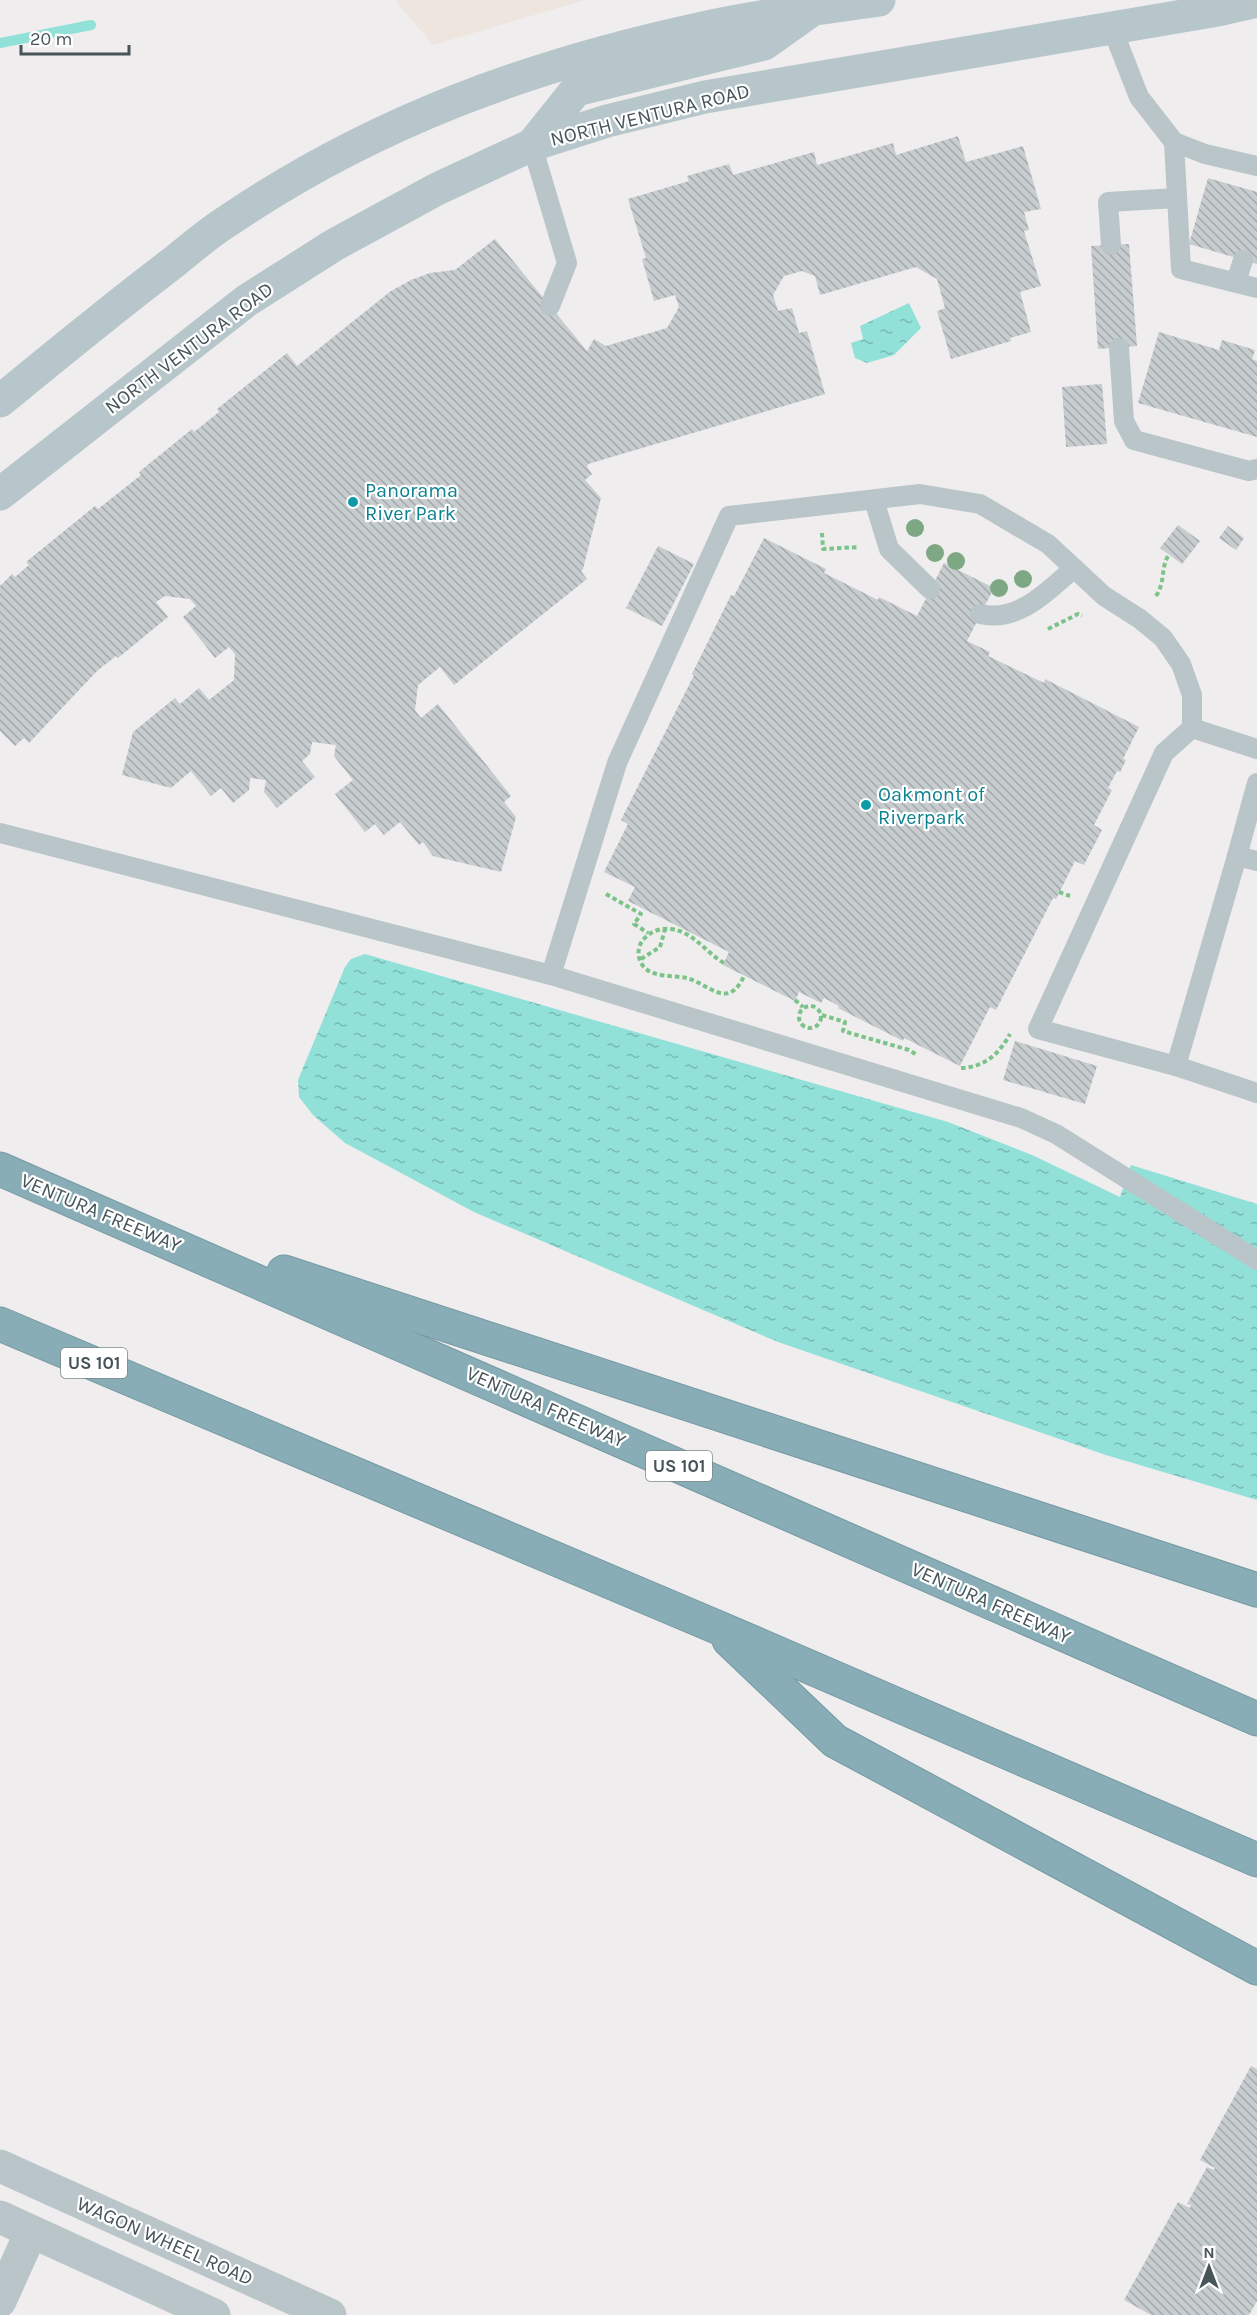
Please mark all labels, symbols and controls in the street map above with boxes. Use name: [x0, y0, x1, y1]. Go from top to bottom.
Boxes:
scale bar: [21, 18, 129, 56]
text: 20 m: [30, 28, 72, 50]
street label: NORTH VENTURA ROAD: [548, 79, 752, 151]
street label: NORTH VENTURA ROAD: [100, 277, 278, 419]
place label: Panorama River Park: [365, 479, 458, 525]
marker: Panorama River Park: [346, 495, 360, 509]
place label: Oakmont of Riverpark: [878, 783, 985, 829]
marker: Oakmont of Riverpark: [859, 798, 873, 812]
street label: VENTURA FREEWAY: [17, 1169, 185, 1257]
road number: US 101: [61, 1348, 127, 1378]
street label: VENTURA FREEWAY: [463, 1361, 629, 1453]
road number: US 101: [646, 1451, 712, 1481]
street label: VENTURA FREEWAY: [908, 1557, 1074, 1649]
street label: WAGON WHEEL ROAD: [73, 2192, 257, 2290]
north arrow: [1179, 2237, 1239, 2297]
text: N: [1203, 2243, 1215, 2262]

